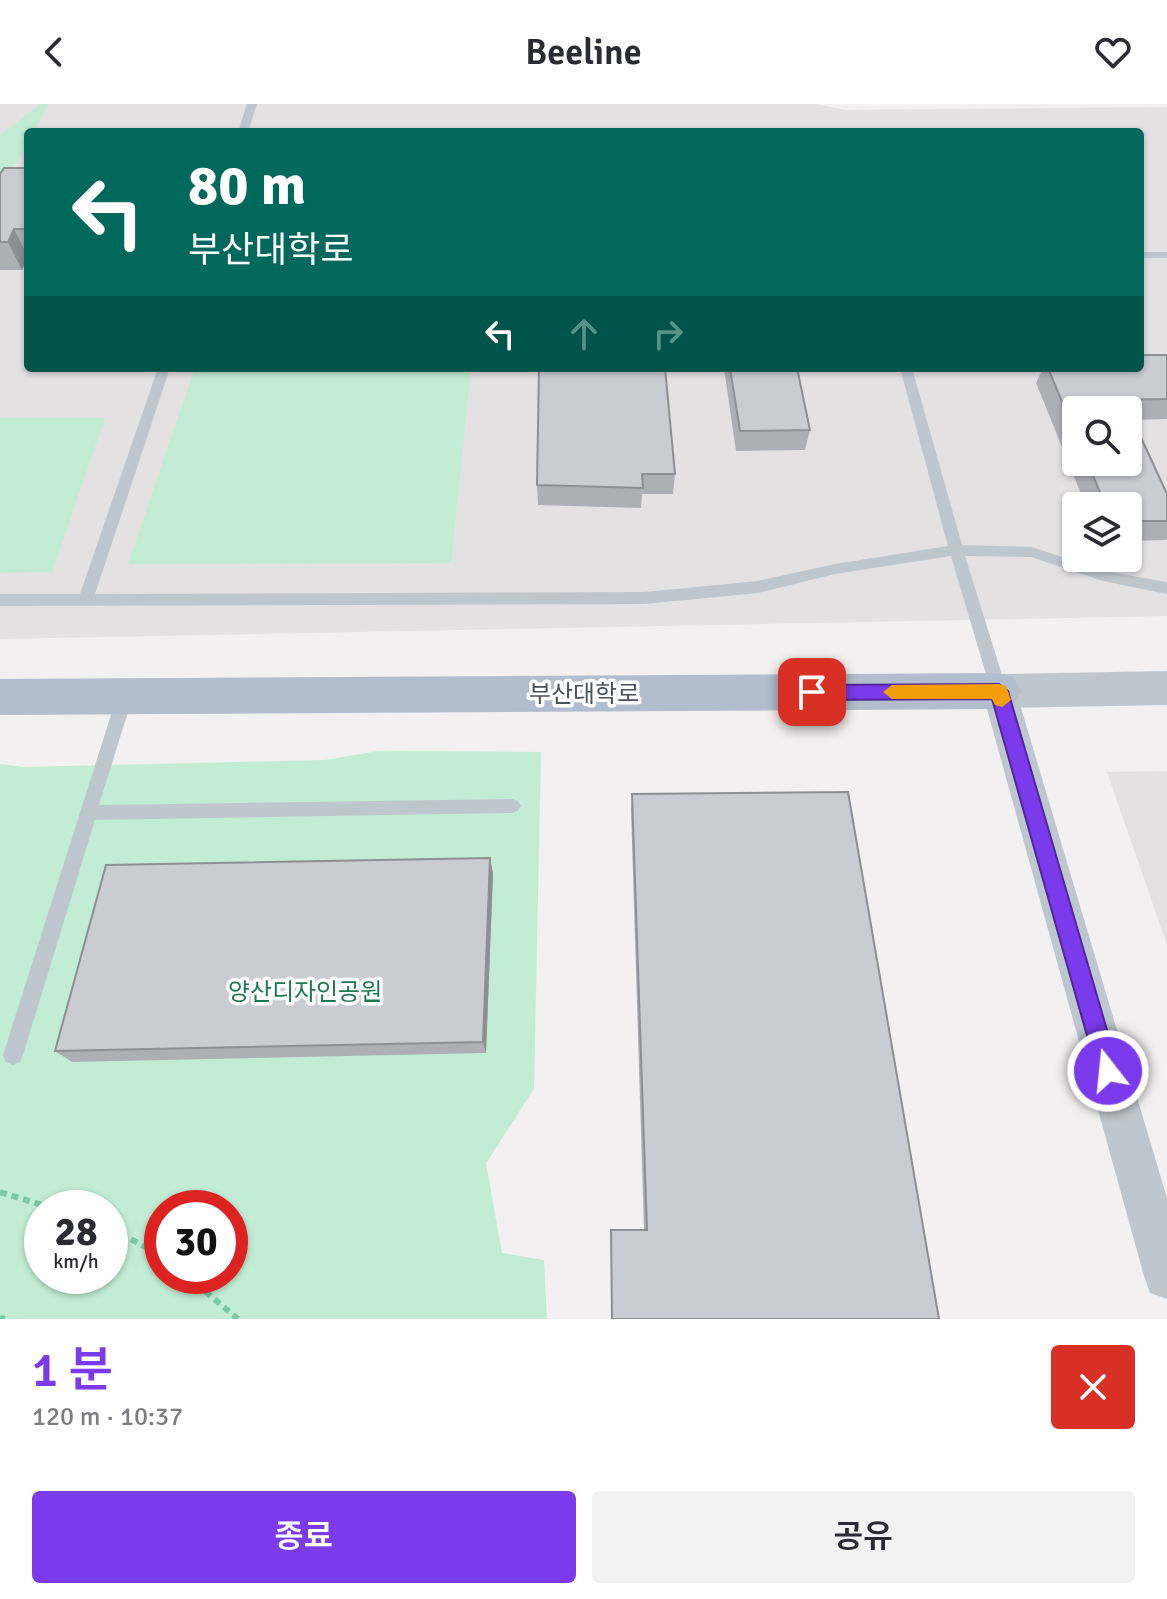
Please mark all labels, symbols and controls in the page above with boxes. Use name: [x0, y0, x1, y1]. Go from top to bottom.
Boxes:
icon: back: [32, 30, 76, 74]
text: Beeline: [525, 30, 642, 75]
icon: heart: [1091, 30, 1135, 74]
text: 80 m: [188, 151, 306, 220]
icon: left: [56, 160, 160, 264]
text: 부산대학로: [188, 228, 354, 273]
icon: left: [478, 312, 522, 356]
icon: ahead: [562, 312, 606, 356]
icon: right: [646, 312, 690, 356]
map controls: [1062, 396, 1142, 572]
button: search: [1062, 396, 1142, 476]
button: layers: [1062, 492, 1142, 572]
pin: [778, 658, 846, 726]
icon: arrive: [790, 670, 834, 714]
street label: 부산대학로: [529, 679, 639, 709]
park label: 양산디자인공원: [228, 977, 382, 1007]
position arrow: [1066, 1029, 1150, 1113]
speed limit sign: 30: [144, 1190, 248, 1294]
text: 28: [54, 1207, 98, 1257]
text: km/h: [53, 1249, 99, 1274]
text: 1 분: [32, 1341, 113, 1400]
button: close: [1051, 1345, 1135, 1429]
text: 120 m · 10:37: [32, 1401, 183, 1433]
button: 종료: [32, 1491, 576, 1583]
button: 공유: [592, 1491, 1135, 1583]

